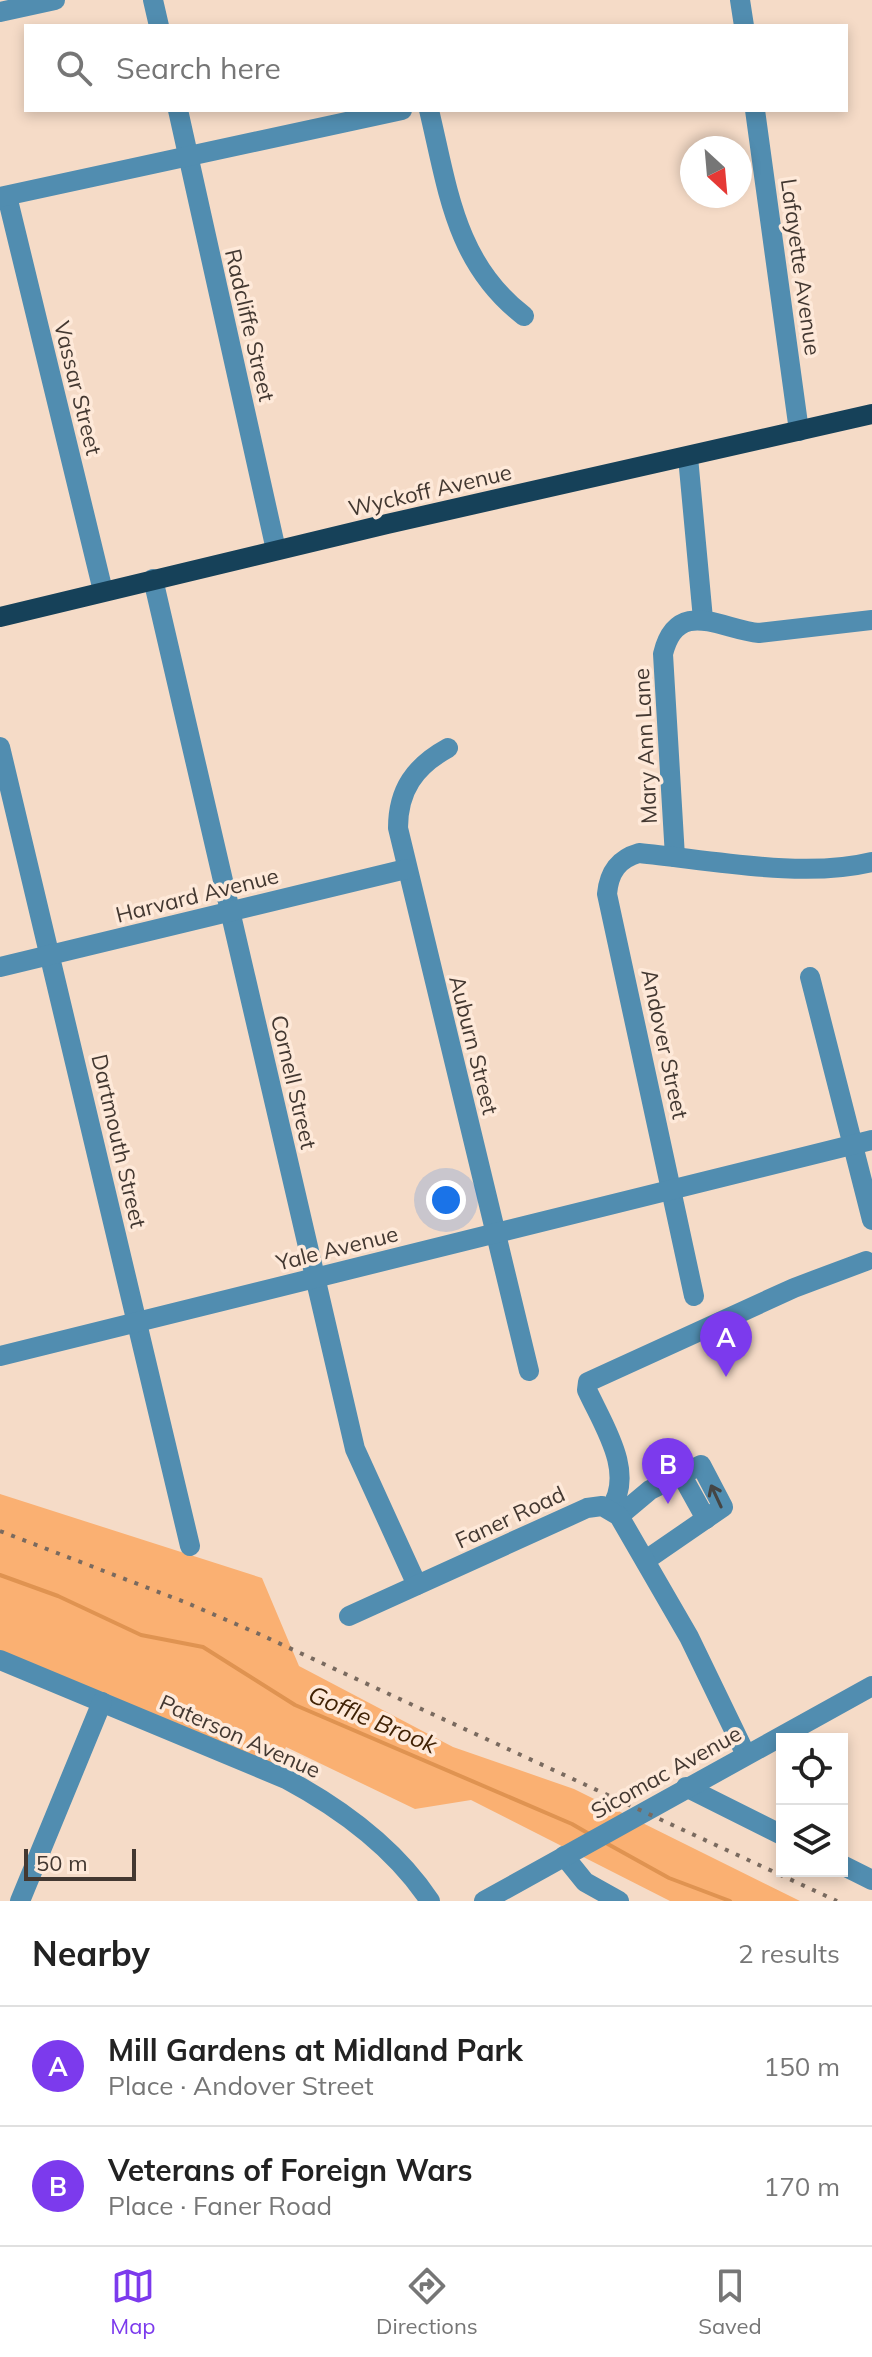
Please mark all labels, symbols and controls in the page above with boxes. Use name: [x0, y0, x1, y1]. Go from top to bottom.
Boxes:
search box: [24, 24, 848, 112]
icon: search: [52, 46, 96, 90]
text: Search here: [116, 49, 281, 87]
north arrow: [680, 136, 752, 208]
street label: Lafayette Avenue: [775, 177, 827, 357]
street label: Radcliffe Street: [219, 246, 281, 404]
street label: Vassar Street: [48, 318, 108, 458]
street label: Wyckoff Avenue: [346, 458, 514, 522]
street label: Mary Ann Lane: [627, 667, 663, 825]
street label: Harvard Avenue: [113, 861, 281, 929]
street label: Andover Street: [635, 966, 695, 1122]
street label: Auburn Street: [443, 973, 505, 1118]
street label: Cornell Street: [265, 1012, 323, 1152]
street label: Dartmouth Street: [85, 1051, 153, 1231]
your location: [426, 1180, 466, 1220]
street label: Yale Avenue: [272, 1219, 401, 1277]
pin: A: [700, 1311, 752, 1377]
pin: B: [642, 1438, 694, 1504]
street label: Faner Road: [451, 1479, 569, 1555]
one-way arrow: [708, 1484, 723, 1509]
water label: Goffle Brook: [304, 1678, 442, 1760]
street label: Paterson Avenue: [155, 1688, 325, 1784]
street label: Sicomac Avenue: [586, 1719, 746, 1825]
map controls: [776, 1733, 848, 1877]
button: locate: [776, 1733, 848, 1805]
button: layers: [776, 1805, 848, 1877]
scale bar: [24, 1845, 136, 1881]
text: 50 m: [36, 1849, 87, 1877]
text: Nearby: [32, 1932, 150, 1975]
text: 2 results: [738, 1937, 840, 1970]
text: Mill Gardens at Midland Park: [108, 2031, 523, 2069]
text: A: [48, 2050, 68, 2083]
text: 150 m: [764, 2050, 840, 2083]
text: Place · Andover Street: [108, 2069, 374, 2102]
text: Veterans of Foreign Wars: [108, 2151, 473, 2189]
text: B: [49, 2170, 67, 2203]
text: 170 m: [764, 2170, 840, 2203]
text: Place · Faner Road: [108, 2189, 332, 2222]
tab: Map: [110, 2264, 156, 2340]
tab: Directions: [376, 2264, 478, 2340]
tab: Saved: [698, 2264, 762, 2340]

